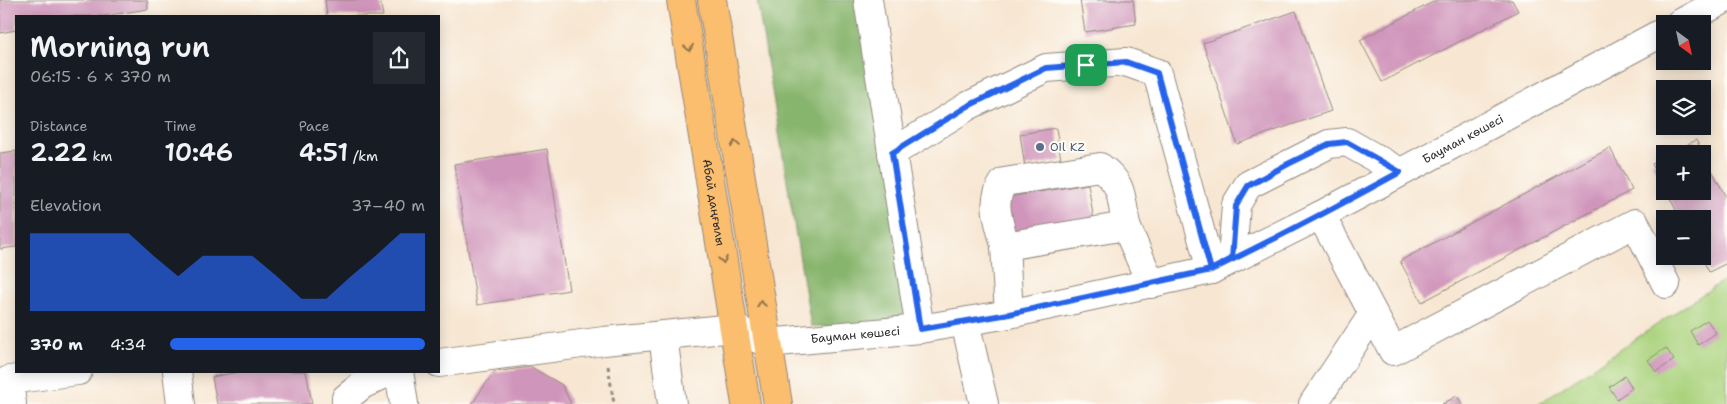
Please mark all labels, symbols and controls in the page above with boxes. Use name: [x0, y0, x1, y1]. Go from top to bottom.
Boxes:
north arrow: [1656, 15, 1711, 70]
map controls: [1656, 15, 1711, 265]
text: Morning run: [30, 28, 210, 66]
button: share: [373, 32, 425, 84]
one-way arrow: [683, 44, 693, 52]
pin: [1065, 44, 1107, 86]
icon: arrive: [1072, 51, 1100, 79]
text: 06:15 · 6 × 370 m: [30, 66, 171, 87]
button: layers: [1656, 80, 1711, 135]
street label: Бауман көшесі: [1420, 111, 1506, 167]
text: Distance: [30, 117, 87, 135]
text: Time: [164, 117, 196, 135]
text: Pace: [299, 117, 329, 135]
text: 2.22: [30, 135, 88, 169]
text: 10:46: [164, 135, 233, 169]
text: 4:51: [299, 135, 348, 169]
one-way arrow: [731, 139, 741, 148]
place label: Oil KZ: [1050, 139, 1085, 155]
marker: Oil KZ: [1034, 141, 1046, 153]
button: +: [1656, 145, 1711, 200]
text: km: [88, 147, 112, 165]
text: /km: [348, 147, 378, 165]
street label: Абай даңғылы: [699, 158, 728, 247]
text: Elevation: [30, 195, 102, 216]
text: 37–40 m: [351, 195, 425, 216]
button: −: [1656, 210, 1711, 265]
one-way arrow: [718, 256, 728, 265]
one-way arrow: [756, 300, 767, 308]
street label: Бауман көшесі: [810, 323, 901, 347]
text: 370 m: [30, 334, 83, 355]
text: 4:34: [110, 334, 146, 355]

